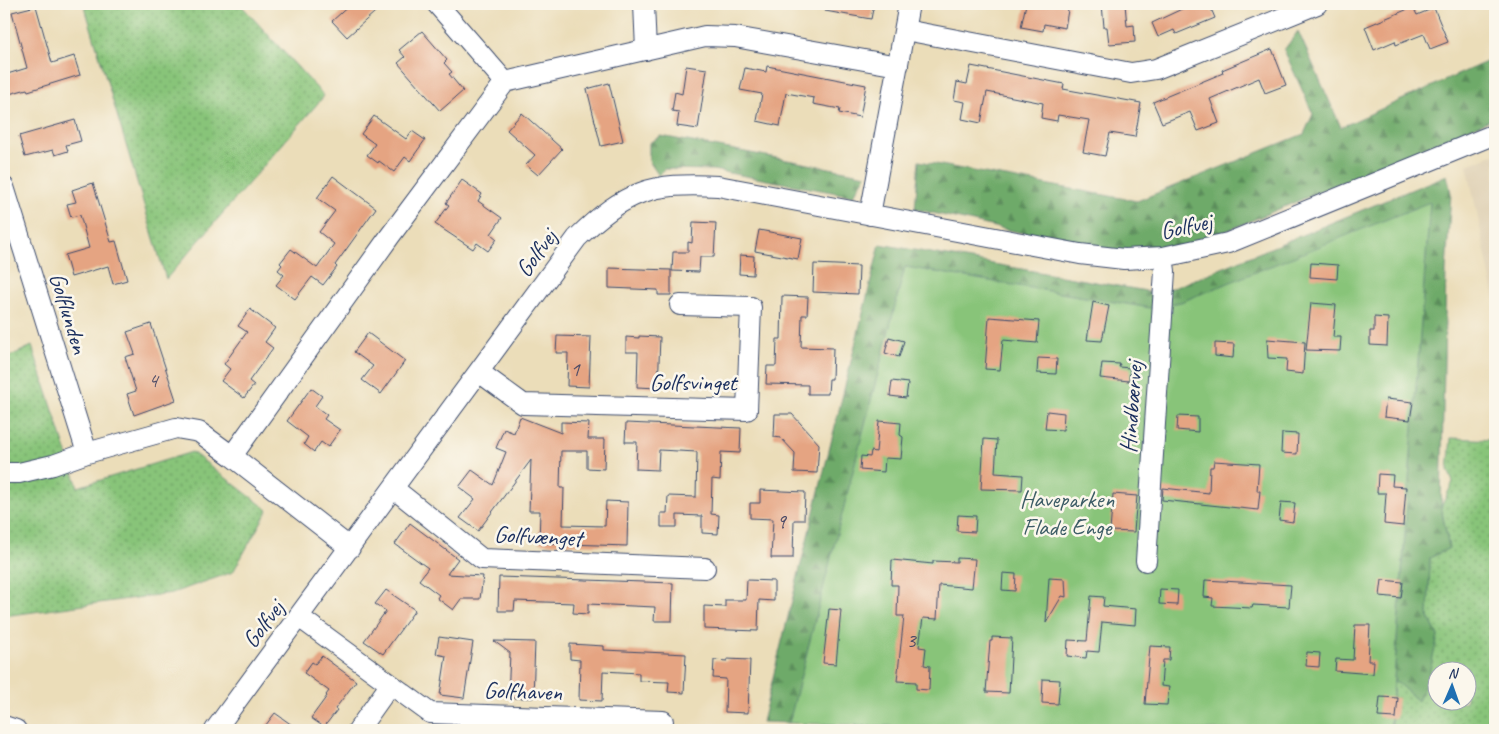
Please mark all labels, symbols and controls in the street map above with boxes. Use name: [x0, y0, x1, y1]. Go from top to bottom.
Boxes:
street label: Golfvej: [1158, 205, 1218, 246]
street label: Golfvej: [509, 221, 565, 283]
street label: Golflunden: [43, 269, 96, 358]
house number: 1: [570, 356, 581, 382]
street label: Hindbærvej: [1113, 357, 1149, 454]
house number: 4: [148, 367, 160, 393]
street label: Golfsvinget: [650, 367, 738, 397]
park label: Haveparken Flade Enge: [1020, 484, 1114, 542]
house number: 9: [776, 508, 787, 534]
street label: Golfvænget: [493, 519, 586, 553]
street label: Golfvej: [235, 592, 292, 654]
house number: 3: [906, 627, 917, 653]
north arrow: [1426, 662, 1476, 712]
text: N: [1448, 665, 1459, 682]
street label: Golfhaven: [483, 675, 563, 707]

